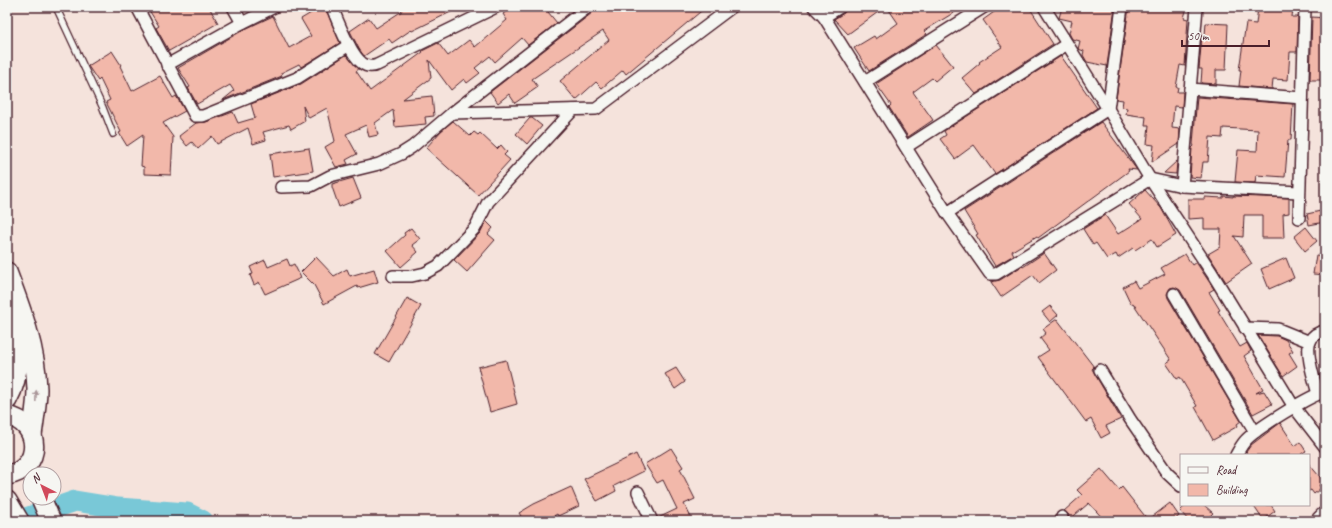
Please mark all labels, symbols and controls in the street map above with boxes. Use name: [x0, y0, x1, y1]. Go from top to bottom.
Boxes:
scale bar: [1182, 22, 1269, 48]
text: 50 m: [1188, 28, 1210, 44]
one-way arrow: [33, 390, 40, 402]
legend: [1180, 454, 1310, 506]
text: Road: [1216, 462, 1238, 478]
north arrow: [22, 466, 62, 506]
text: N: [28, 470, 44, 486]
text: Building: [1216, 482, 1248, 498]

